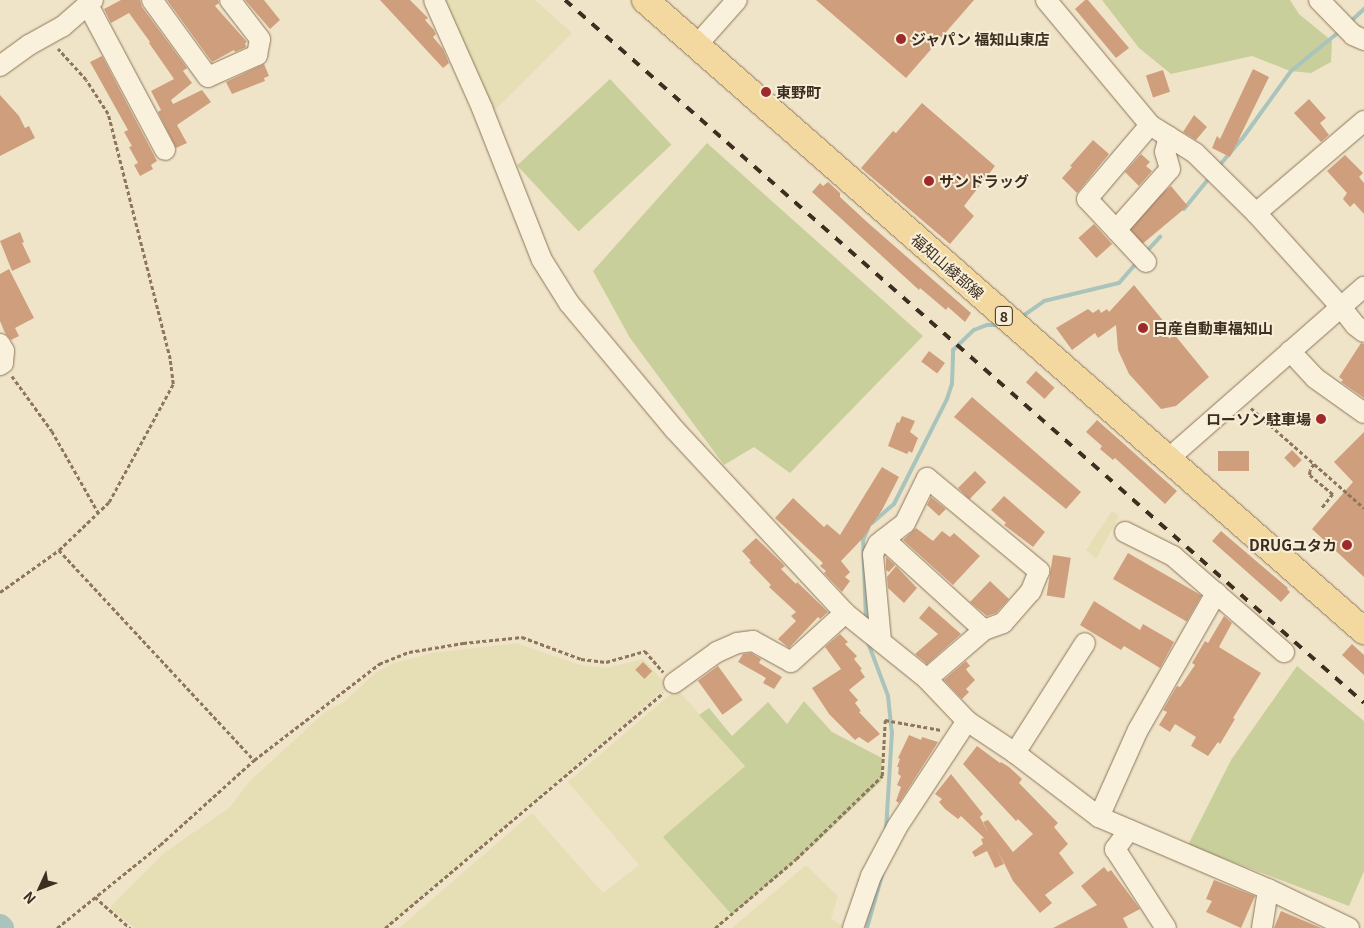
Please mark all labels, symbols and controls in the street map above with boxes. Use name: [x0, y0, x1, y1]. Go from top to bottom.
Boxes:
place label: ジャパン 福知山東店: [911, 30, 1049, 48]
marker: ジャパン 福知山東店: [895, 33, 907, 45]
place label: 東野町: [776, 83, 821, 101]
marker: 東野町: [760, 86, 772, 98]
place label: サンドラッグ: [939, 172, 1029, 190]
marker: サンドラッグ: [923, 175, 935, 187]
street label: 福知山綾部線: [908, 230, 988, 302]
road number: 8: [994, 304, 1014, 328]
place label: 日産自動車福知山: [1153, 319, 1273, 337]
marker: 日産自動車福知山: [1137, 322, 1149, 334]
place label: ローソン駐車場: [1206, 410, 1311, 428]
marker: ローソン駐車場: [1315, 413, 1327, 425]
place label: DRUGユタカ: [1249, 536, 1337, 554]
marker: DRUGユタカ: [1341, 539, 1353, 551]
north arrow: [15, 863, 65, 913]
text: N: [18, 888, 40, 909]

